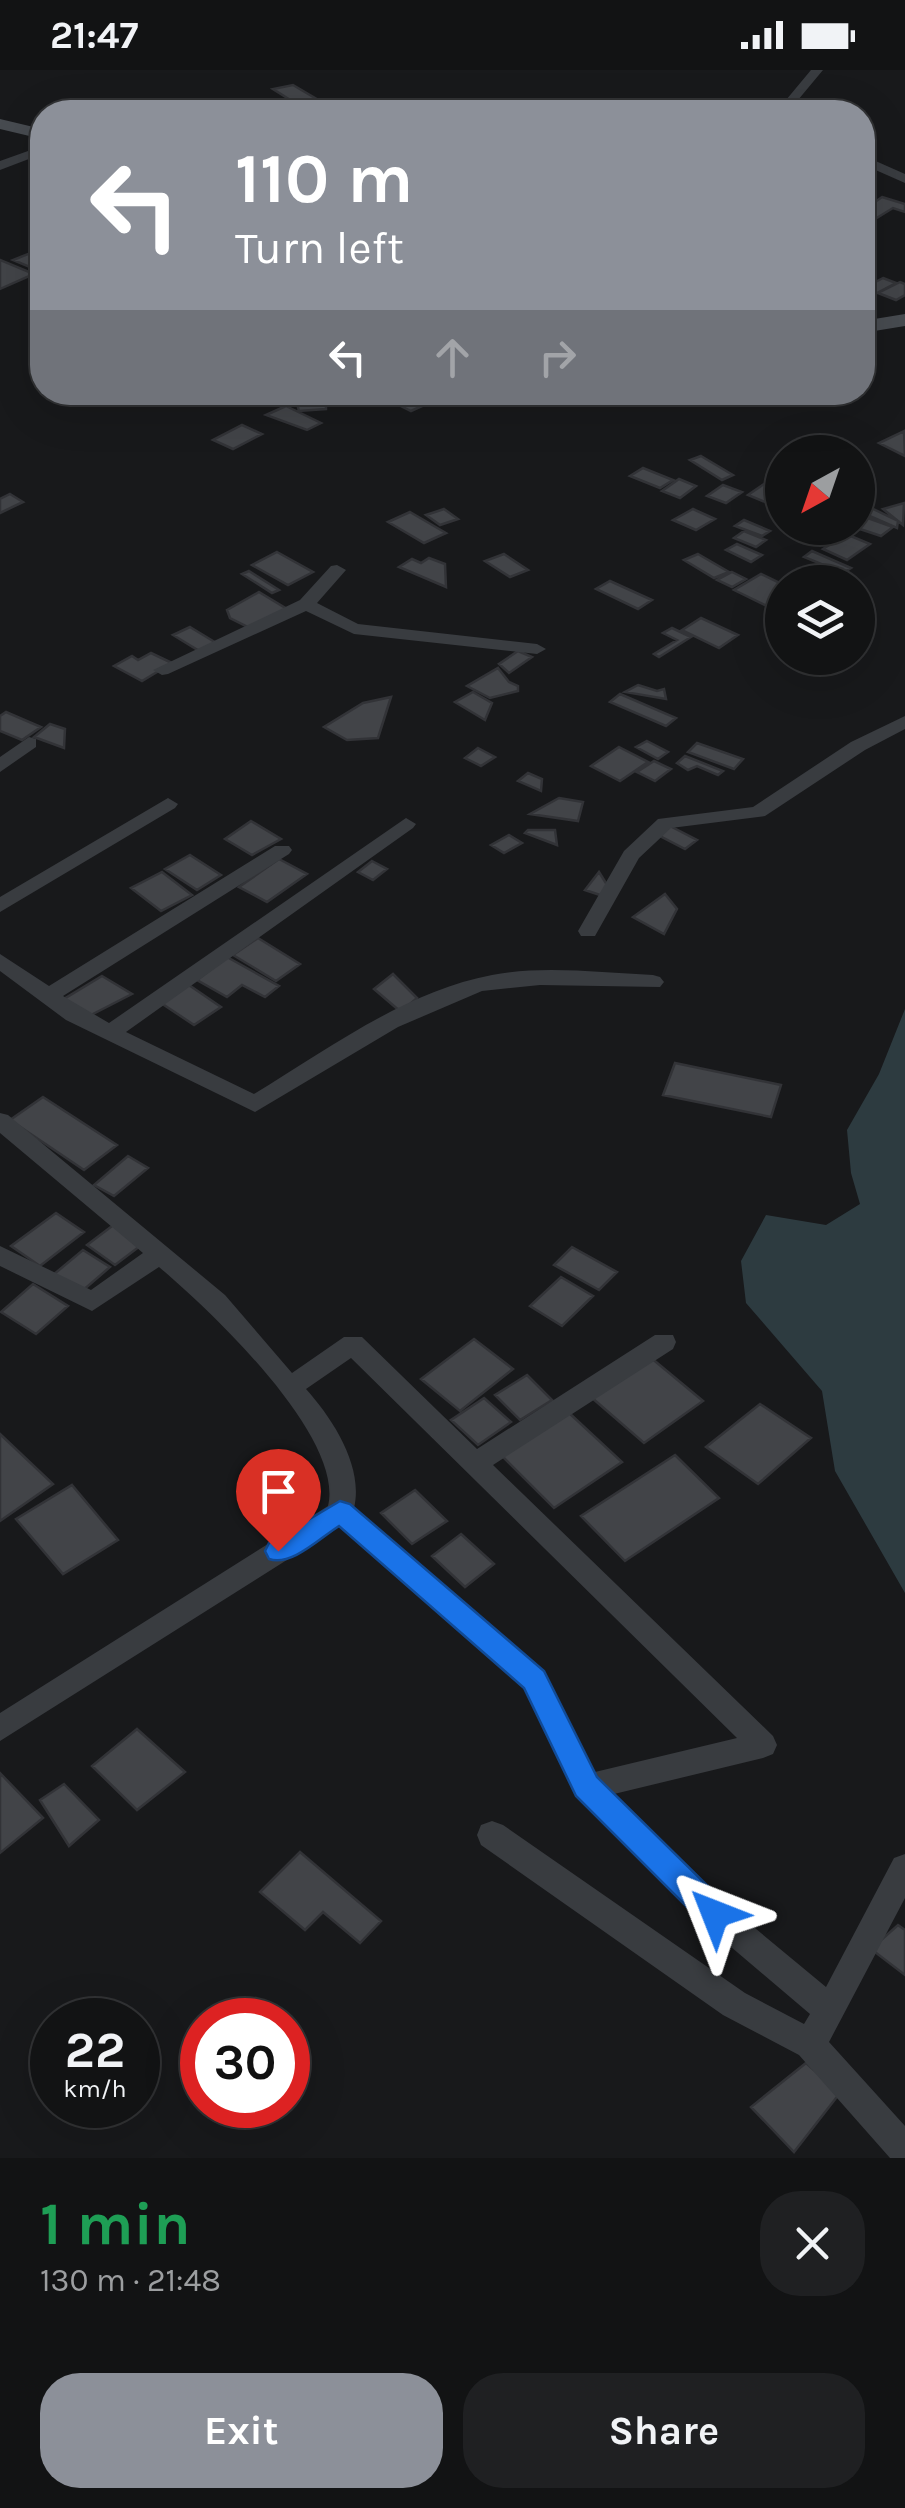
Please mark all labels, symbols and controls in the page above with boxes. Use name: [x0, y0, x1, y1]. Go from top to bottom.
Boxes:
text: 21:47: [50, 13, 138, 58]
text: 110 m: [235, 138, 413, 220]
icon: left: [70, 140, 200, 270]
text: Turn left: [235, 222, 404, 274]
icon: left: [320, 330, 375, 385]
icon: ahead: [425, 330, 480, 385]
icon: right: [530, 330, 585, 385]
north arrow: [765, 435, 875, 545]
map controls: [765, 435, 875, 675]
button: layers: [765, 565, 875, 675]
pin: [236, 1449, 321, 1552]
icon: arrive: [251, 1464, 306, 1519]
position arrow: [663, 1862, 767, 1966]
speed limit sign: 30: [180, 1998, 310, 2128]
text: 22: [65, 2021, 125, 2080]
text: km/h: [63, 2074, 127, 2103]
text: 1 min: [40, 2189, 191, 2259]
button: close: [760, 2191, 865, 2296]
text: 130 m · 21:48: [40, 2262, 221, 2299]
button: Exit: [40, 2373, 443, 2488]
button: Share: [463, 2373, 865, 2488]

